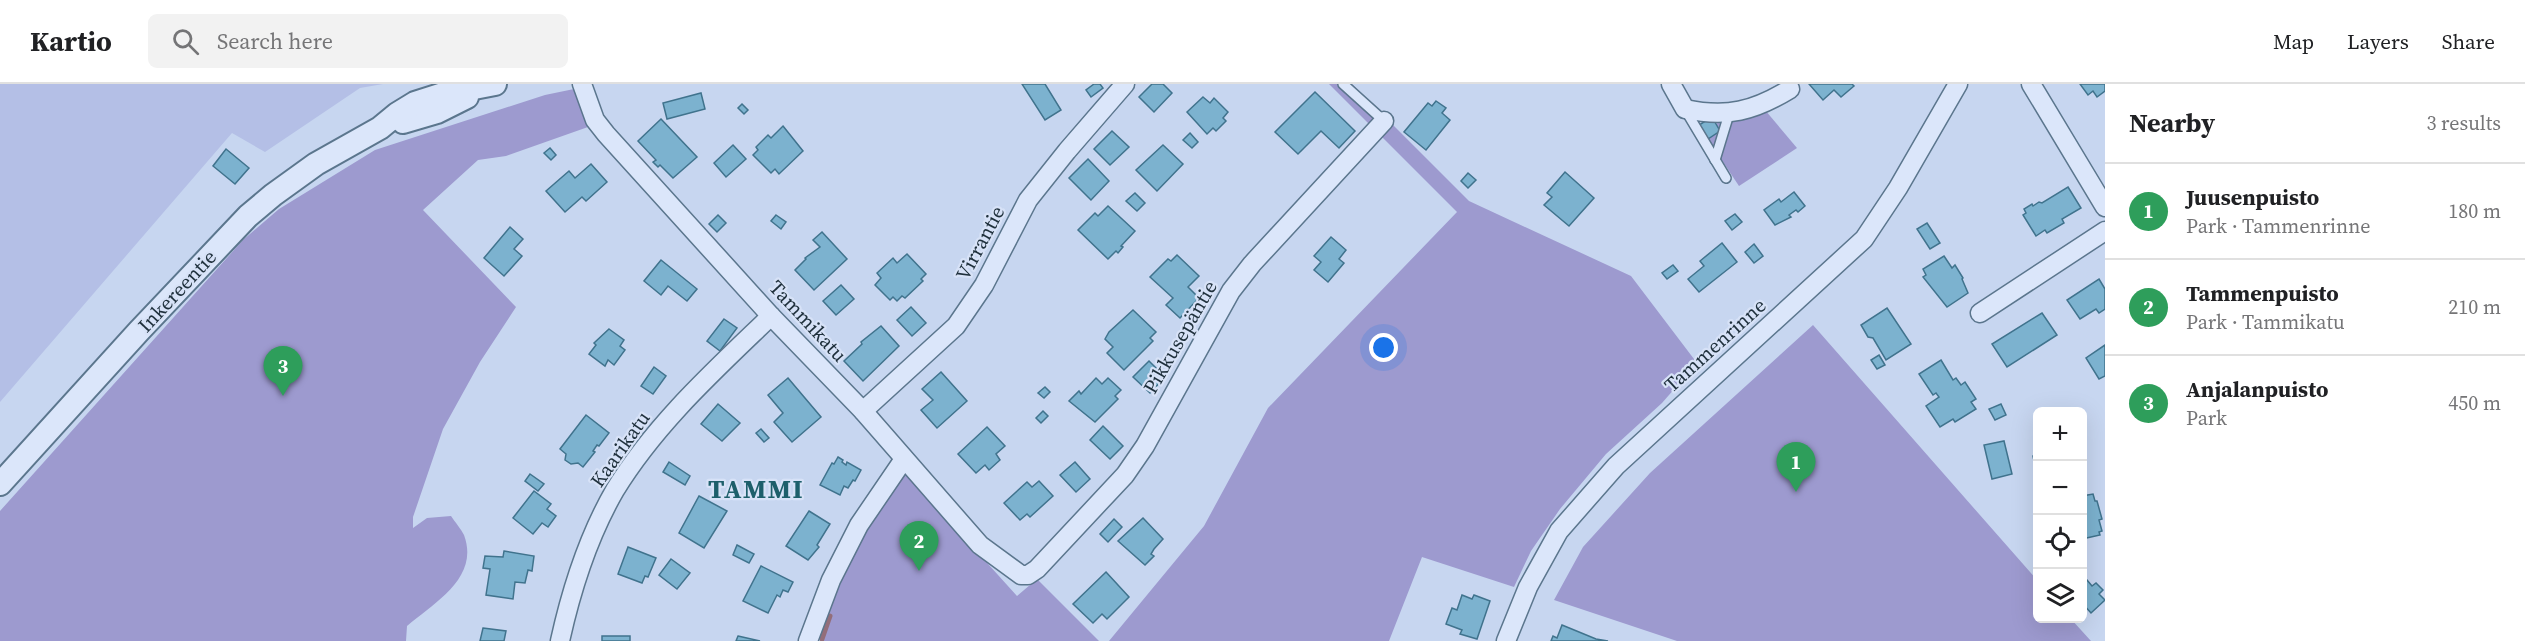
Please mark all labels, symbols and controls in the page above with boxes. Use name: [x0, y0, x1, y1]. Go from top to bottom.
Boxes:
search box: [148, 14, 568, 68]
text: Kartio: [30, 22, 112, 60]
icon: search: [169, 25, 202, 58]
text: Search here: [217, 26, 333, 56]
text: Map: [2273, 27, 2314, 56]
text: Layers: [2347, 27, 2409, 56]
text: Share: [2442, 27, 2495, 56]
text: Nearby: [2129, 105, 2215, 141]
text: 3 results: [2426, 109, 2501, 137]
text: Juusenpuisto: [2186, 182, 2319, 212]
text: 1: [2143, 197, 2154, 225]
text: 180 m: [2448, 197, 2501, 225]
street label: Virrantie: [949, 201, 1011, 285]
text: Park · Tammenrinne: [2186, 212, 2371, 240]
street label: Inkereentie: [131, 244, 223, 338]
street label: Tammikatu: [763, 274, 853, 368]
street label: Pikkusepäntie: [1136, 275, 1224, 399]
text: Tammenpuisto: [2186, 278, 2339, 308]
street label: Tammenrinne: [1658, 292, 1772, 398]
text: 2: [2143, 293, 2154, 321]
text: 210 m: [2448, 293, 2501, 321]
text: Park · Tammikatu: [2186, 308, 2345, 336]
your location: [1369, 333, 1398, 362]
pin: 3: [264, 346, 302, 396]
text: Anjalanpuisto: [2186, 374, 2328, 404]
text: 3: [2143, 389, 2154, 417]
text: 450 m: [2448, 389, 2501, 417]
text: Park: [2186, 404, 2227, 432]
street label: Kaarikatu: [584, 405, 656, 493]
map controls: [2033, 407, 2087, 623]
button: +: [2033, 407, 2087, 461]
pin: 1: [1776, 442, 1816, 492]
button: −: [2033, 461, 2087, 515]
district label: TAMMI: [708, 471, 804, 507]
button: locate: [2033, 515, 2087, 569]
pin: 2: [900, 522, 938, 571]
button: layers: [2033, 569, 2087, 623]

